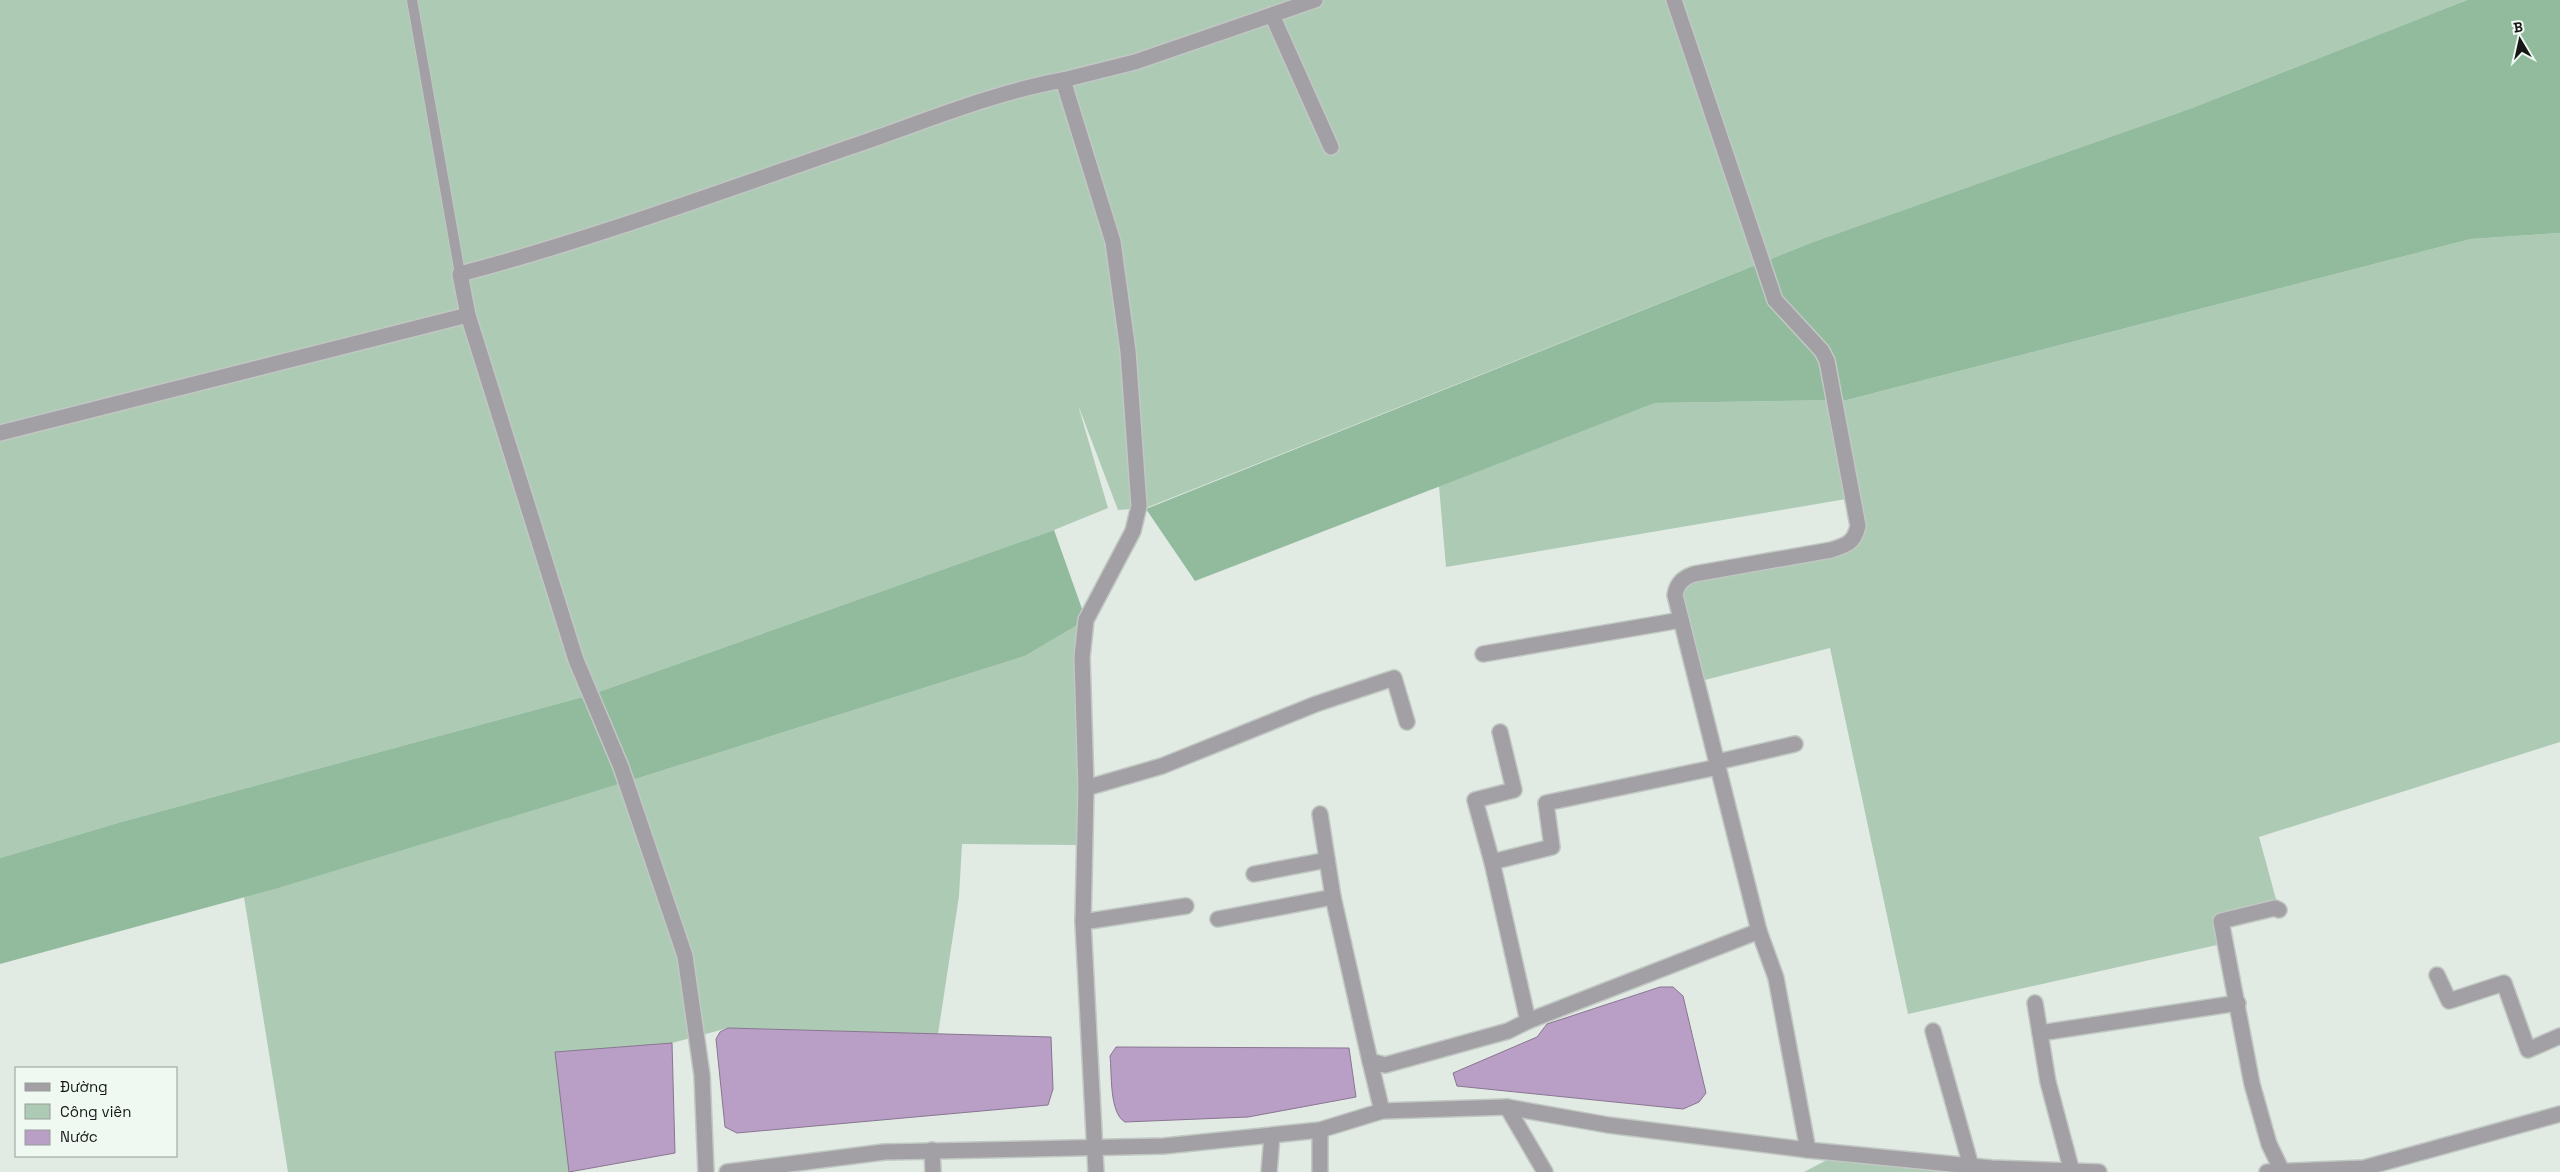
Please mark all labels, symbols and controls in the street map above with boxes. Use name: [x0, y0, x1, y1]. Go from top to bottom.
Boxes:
north arrow: [2495, 15, 2545, 65]
text: B: [2512, 18, 2524, 37]
legend: [15, 1067, 178, 1157]
text: Đường: [60, 1077, 108, 1096]
text: Công viên: [60, 1102, 131, 1121]
text: Nước: [60, 1127, 98, 1146]

